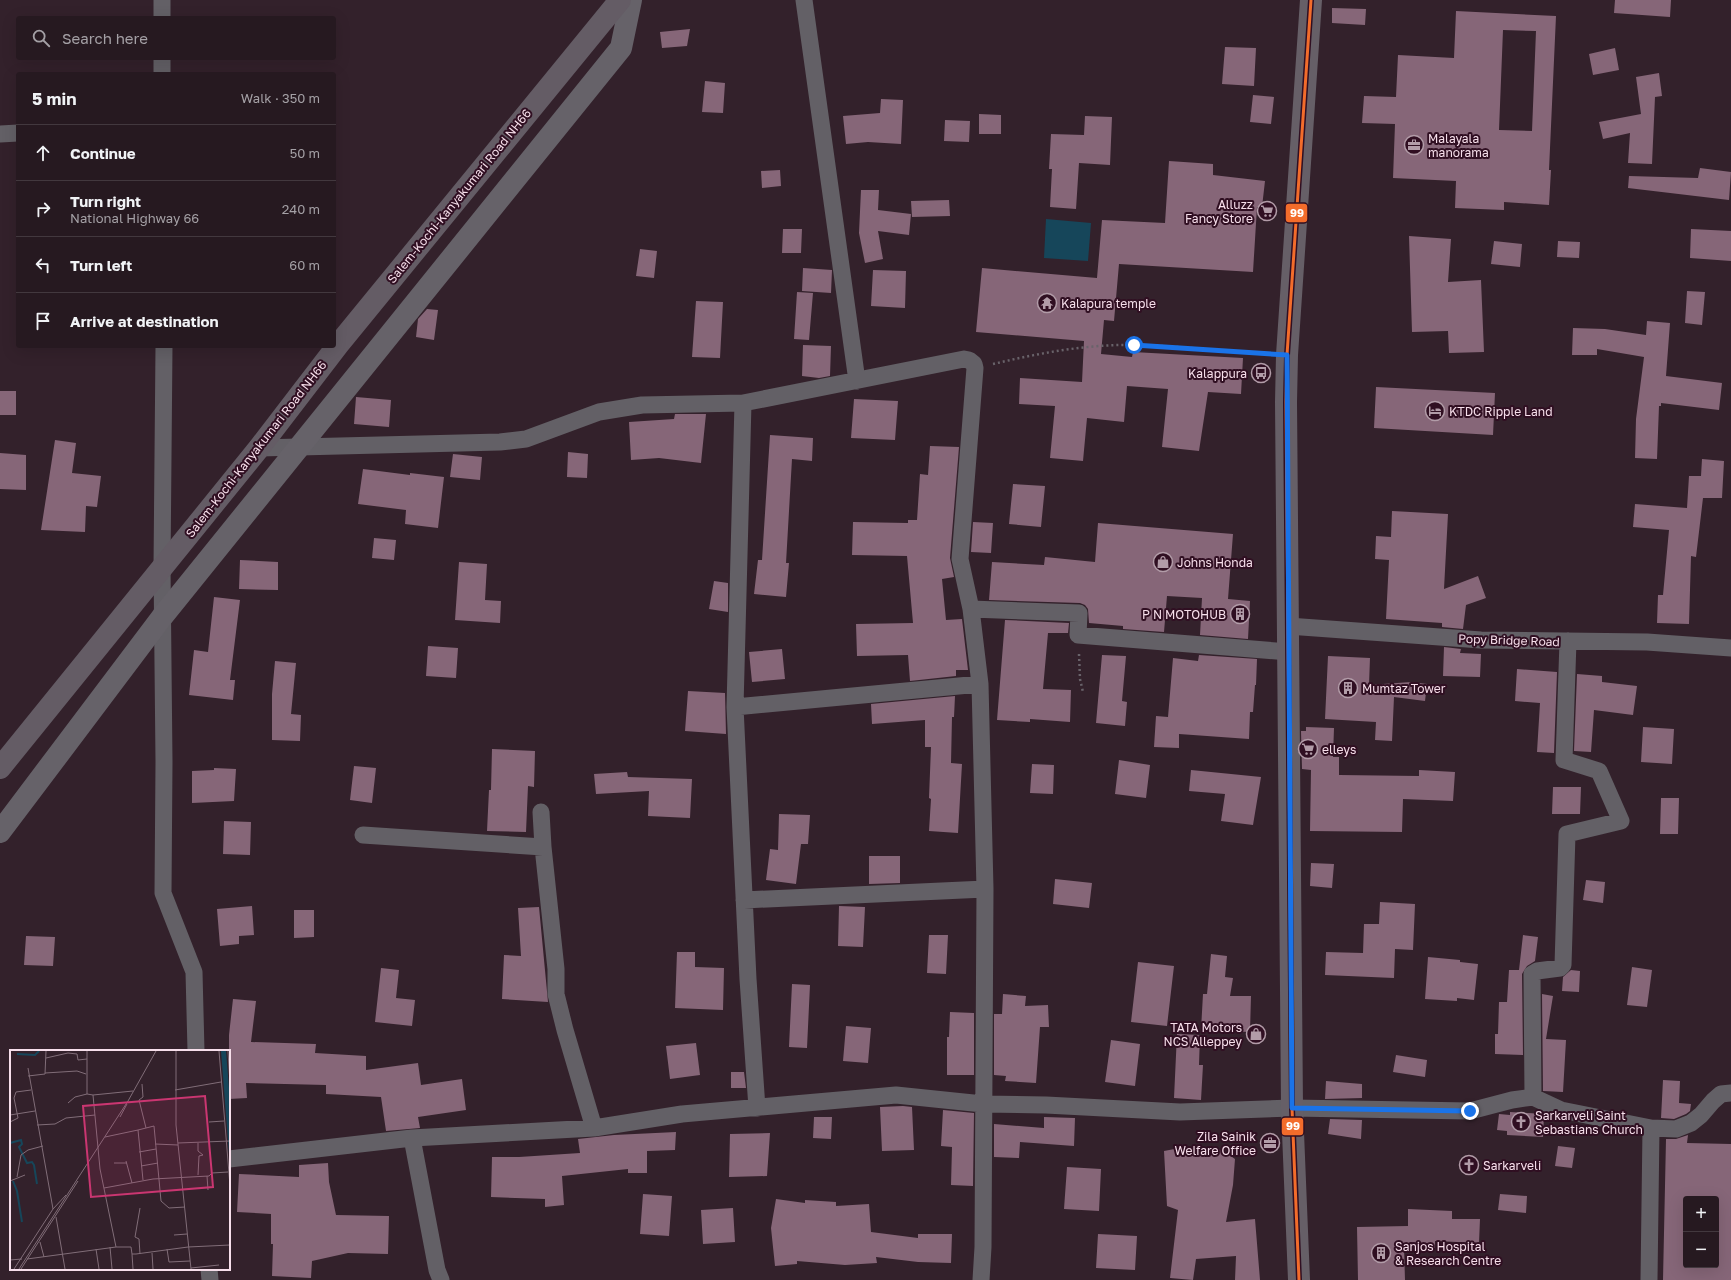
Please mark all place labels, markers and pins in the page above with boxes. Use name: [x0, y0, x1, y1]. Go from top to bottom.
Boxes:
place label: Malayala manorama: [1428, 131, 1489, 160]
office icon: Malayala manorama: [1403, 134, 1425, 156]
place label: Alluzz Fancy Store: [1185, 197, 1253, 226]
supermarket icon: Alluzz Fancy Store: [1256, 200, 1278, 222]
temple icon: Kalapura temple: [1036, 292, 1058, 314]
place label: Kalapura temple: [1061, 296, 1156, 311]
bus stop icon: Kalappura: [1250, 362, 1272, 384]
place label: Kalappura: [1188, 366, 1247, 381]
hotel icon: KTDC Ripple Land: [1424, 400, 1446, 422]
place label: KTDC Ripple Land: [1449, 404, 1553, 419]
shop icon: Johns Honda: [1152, 551, 1174, 573]
place label: Johns Honda: [1177, 555, 1253, 570]
building icon: P N MOTOHUB: [1229, 603, 1251, 625]
place label: P N MOTOHUB: [1142, 607, 1226, 622]
building icon: Mumtaz Tower: [1337, 677, 1359, 699]
place label: Mumtaz Tower: [1362, 681, 1446, 696]
supermarket icon: elleys: [1297, 738, 1319, 760]
place label: elleys: [1322, 742, 1356, 757]
place label: TATA Motors NCS Alleppey: [1164, 1020, 1242, 1049]
shop icon: TATA Motors NCS Alleppey: [1245, 1023, 1267, 1045]
place label: Sarkarveli Saint Sebastians Church: [1535, 1108, 1643, 1137]
church icon: Sarkarveli Saint Sebastians Church: [1510, 1111, 1532, 1133]
place label: Zila Sainik Welfare Office: [1174, 1129, 1256, 1158]
office icon: Zila Sainik Welfare Office: [1259, 1132, 1281, 1154]
church icon: Sarkarveli: [1458, 1154, 1480, 1176]
place label: Sarkarveli: [1483, 1158, 1541, 1173]
place label: Sanjos Hospital & Research Centre: [1395, 1239, 1501, 1268]
building icon: Sanjos Hospital & Research Centre: [1370, 1242, 1392, 1264]

